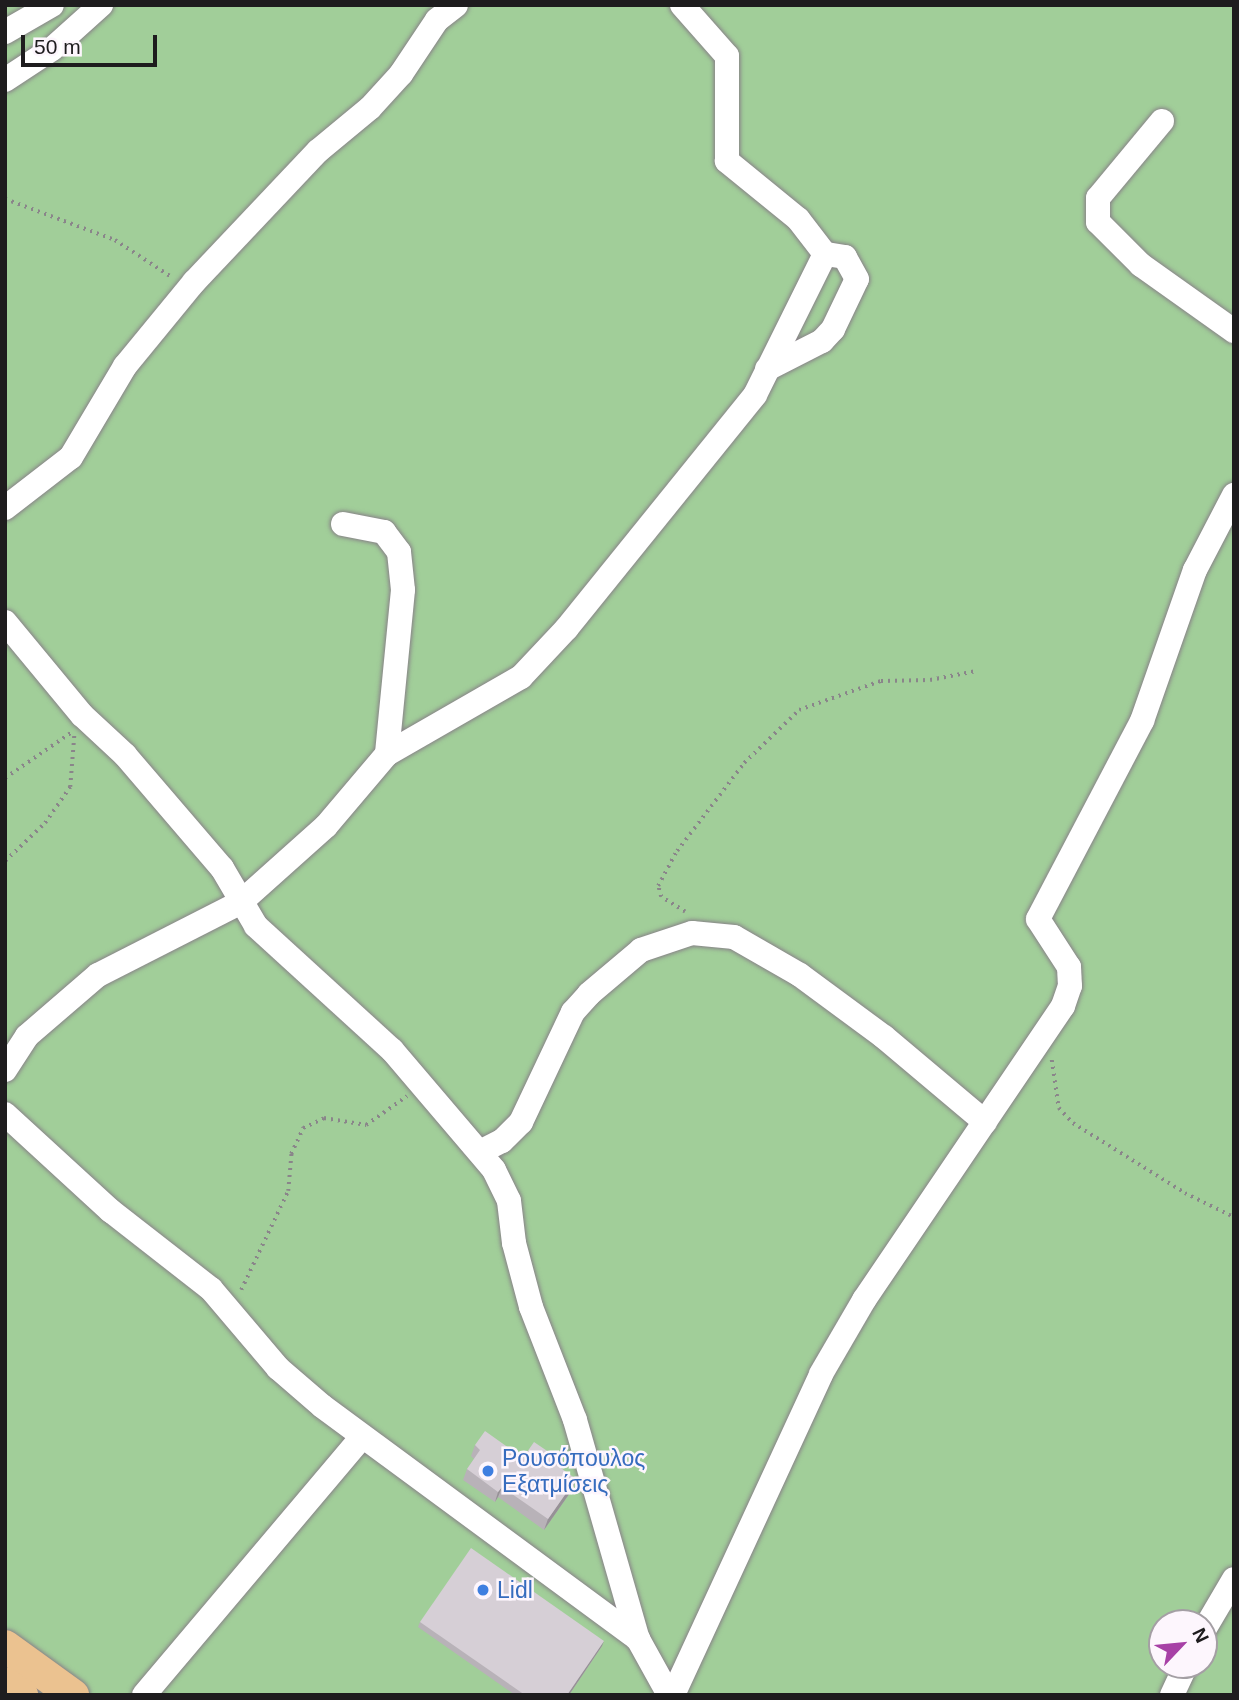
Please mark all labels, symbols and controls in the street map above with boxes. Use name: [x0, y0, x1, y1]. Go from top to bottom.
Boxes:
scale bar: [24, 21, 161, 65]
text: 50 m: [34, 35, 81, 58]
place label: Ρουσόπουλος Εξατμίσεις: [502, 1444, 645, 1498]
marker: Ρουσόπουλος Εξατμίσεις: [480, 1463, 496, 1479]
place label: Lidl: [497, 1576, 533, 1604]
marker: Lidl: [475, 1582, 491, 1598]
north arrow: [1148, 1609, 1218, 1679]
text: N: [1188, 1625, 1213, 1646]

